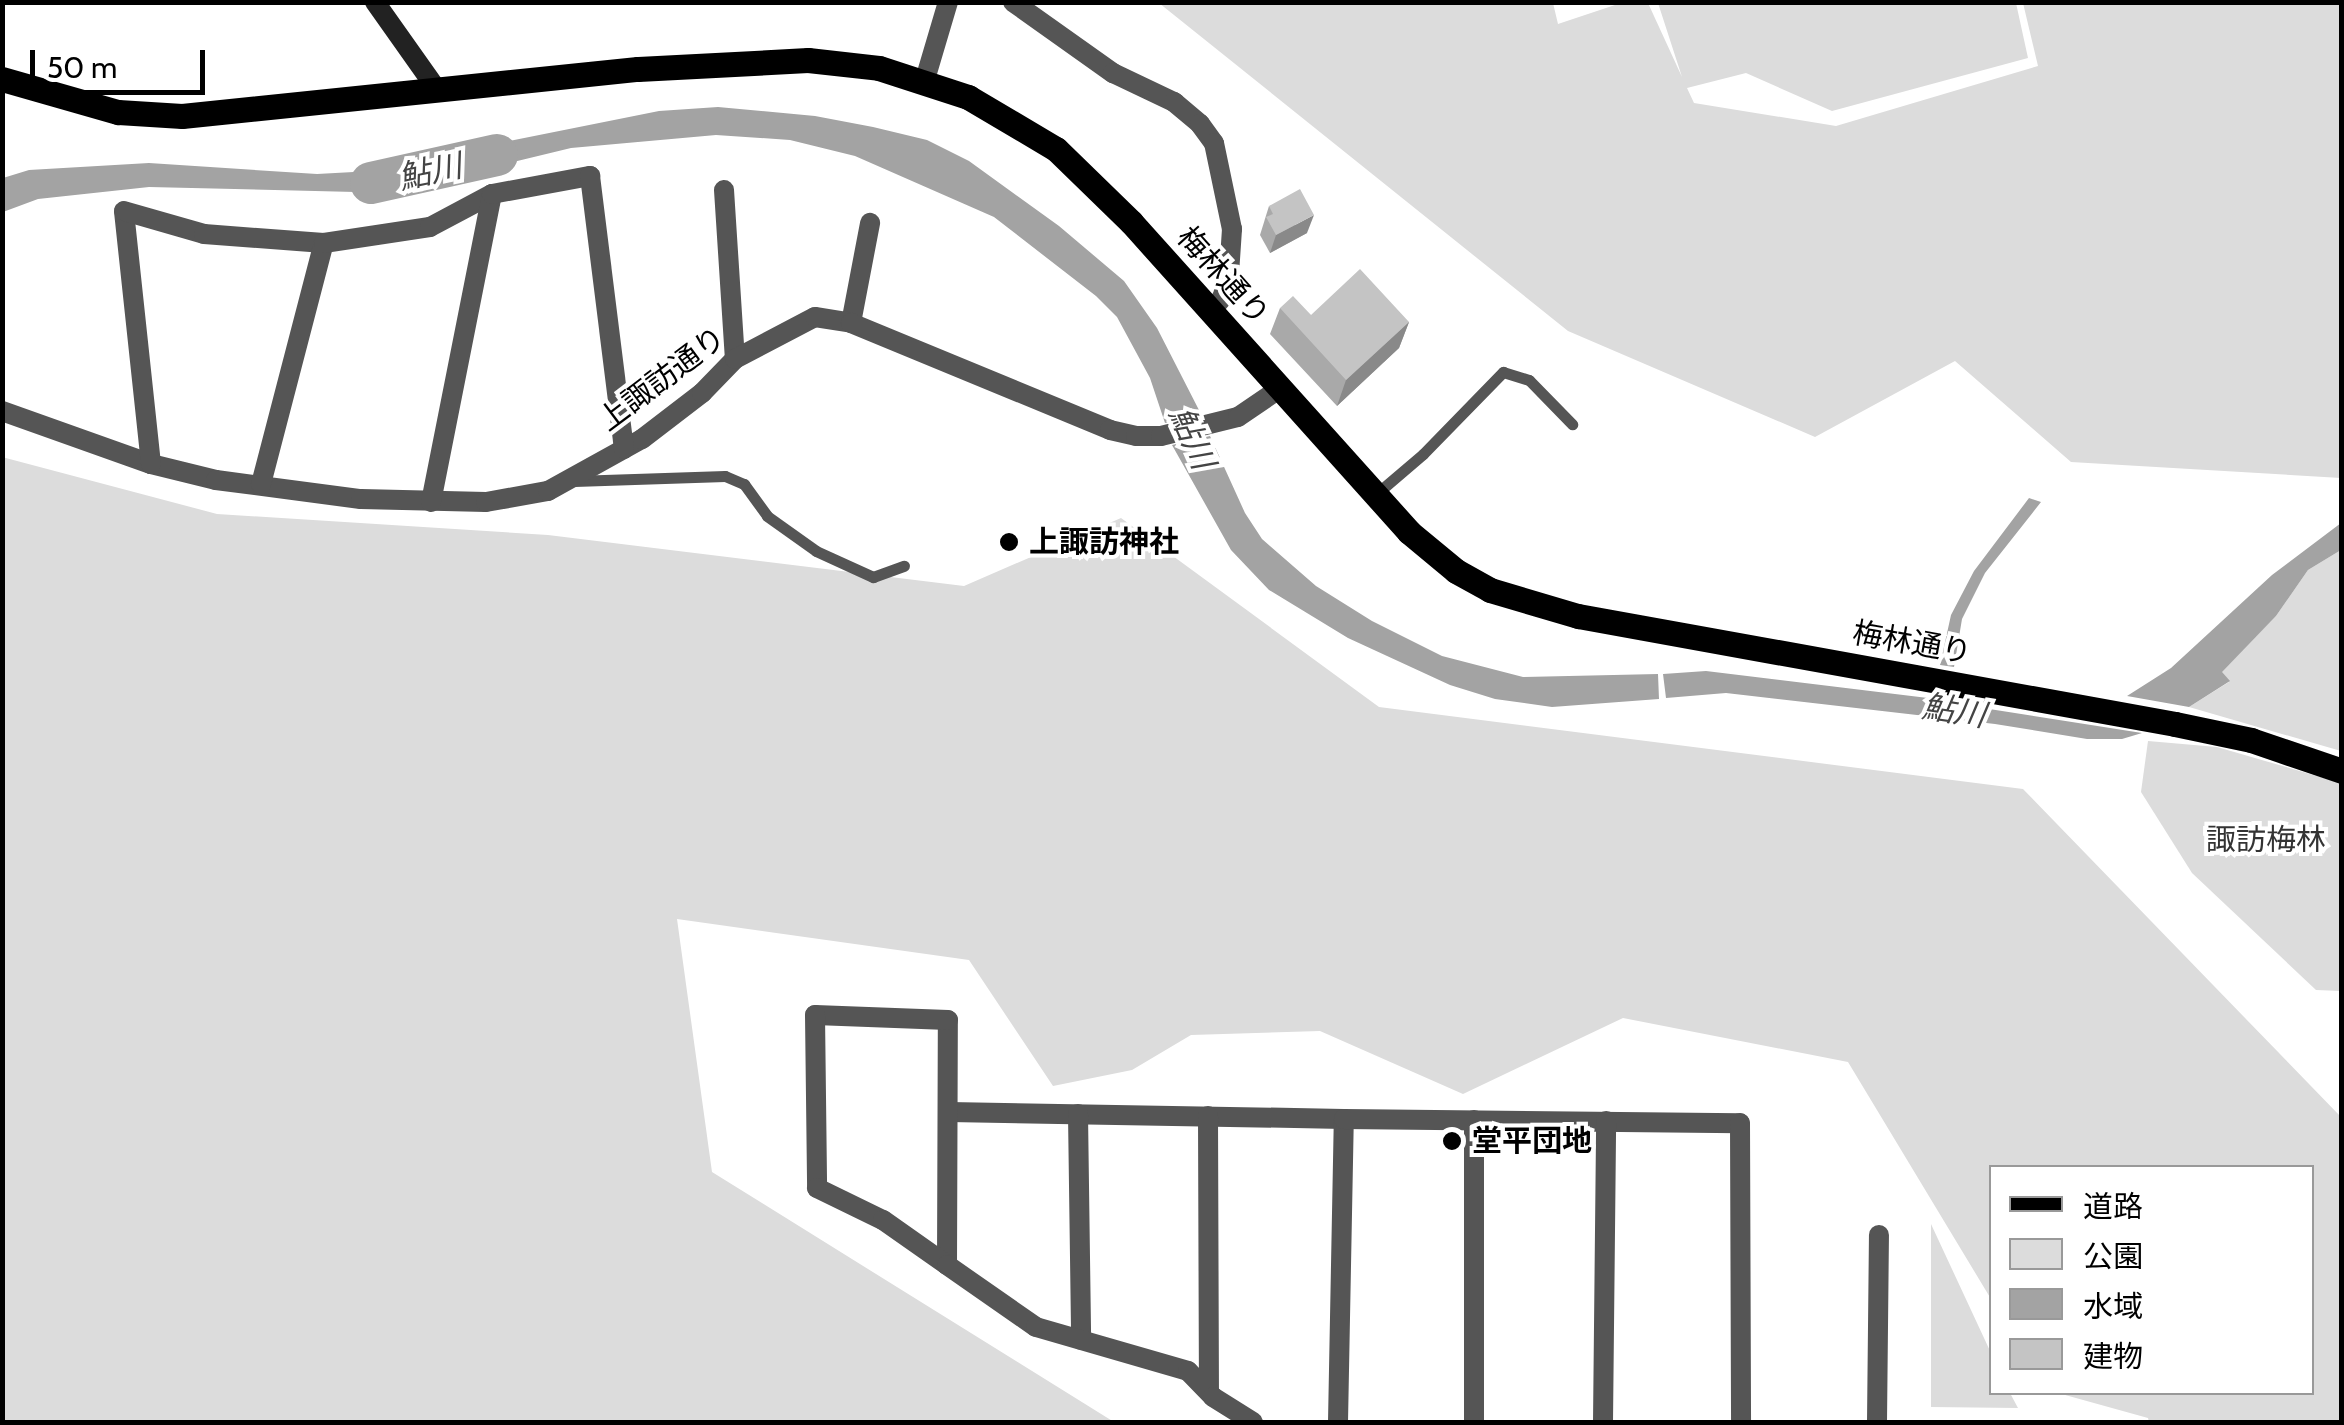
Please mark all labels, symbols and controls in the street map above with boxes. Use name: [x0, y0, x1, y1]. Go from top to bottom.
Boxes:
scale bar: [35, 30, 210, 92]
text: 50 m: [47, 49, 117, 86]
water label: 鮎川: [395, 147, 465, 197]
street label: 梅林通り: [1169, 219, 1277, 333]
street label: 上諏訪通り: [591, 319, 733, 439]
water label: 鮎川: [1161, 401, 1223, 475]
place label: 上諏訪神社: [1029, 524, 1179, 560]
marker: 上諏訪神社: [998, 531, 1020, 553]
street label: 梅林通り: [1850, 615, 1974, 671]
water label: 鮎川: [1919, 687, 1989, 735]
park label: 諏訪梅林: [2206, 822, 2326, 858]
place label: 堂平団地: [1472, 1123, 1592, 1159]
marker: 堂平団地: [1441, 1130, 1463, 1152]
legend: [1989, 1165, 2314, 1395]
text: 道路: [2083, 1188, 2143, 1225]
text: 公園: [2083, 1238, 2143, 1275]
text: 水域: [2083, 1288, 2143, 1325]
text: 建物: [2083, 1338, 2143, 1375]

